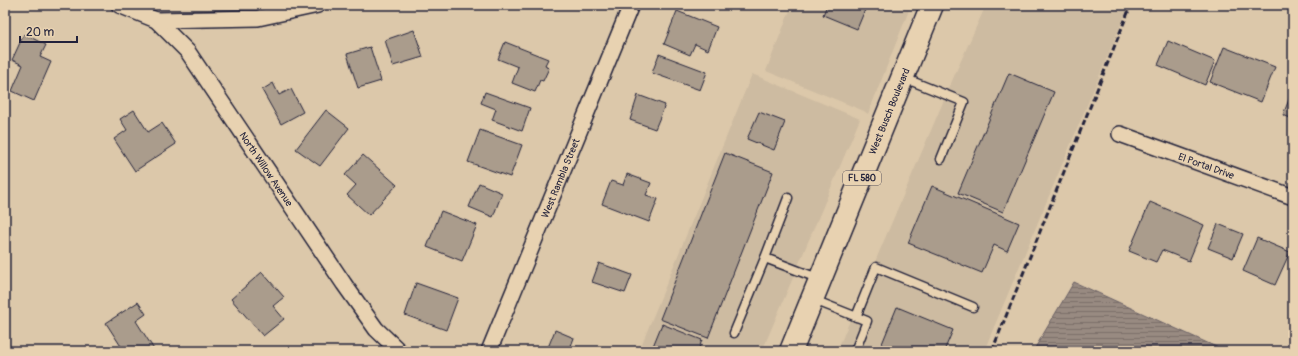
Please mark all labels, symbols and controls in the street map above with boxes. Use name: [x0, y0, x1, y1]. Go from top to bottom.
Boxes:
scale bar: [20, 18, 77, 44]
text: 20 m: [26, 25, 55, 40]
street label: West Busch Boulevard: [867, 66, 913, 156]
street label: North Willow Avenue: [237, 130, 295, 209]
street label: West Rambla Street: [539, 136, 583, 220]
street label: El Portal Drive: [1176, 151, 1236, 182]
road number: FL 580: [843, 171, 881, 185]

